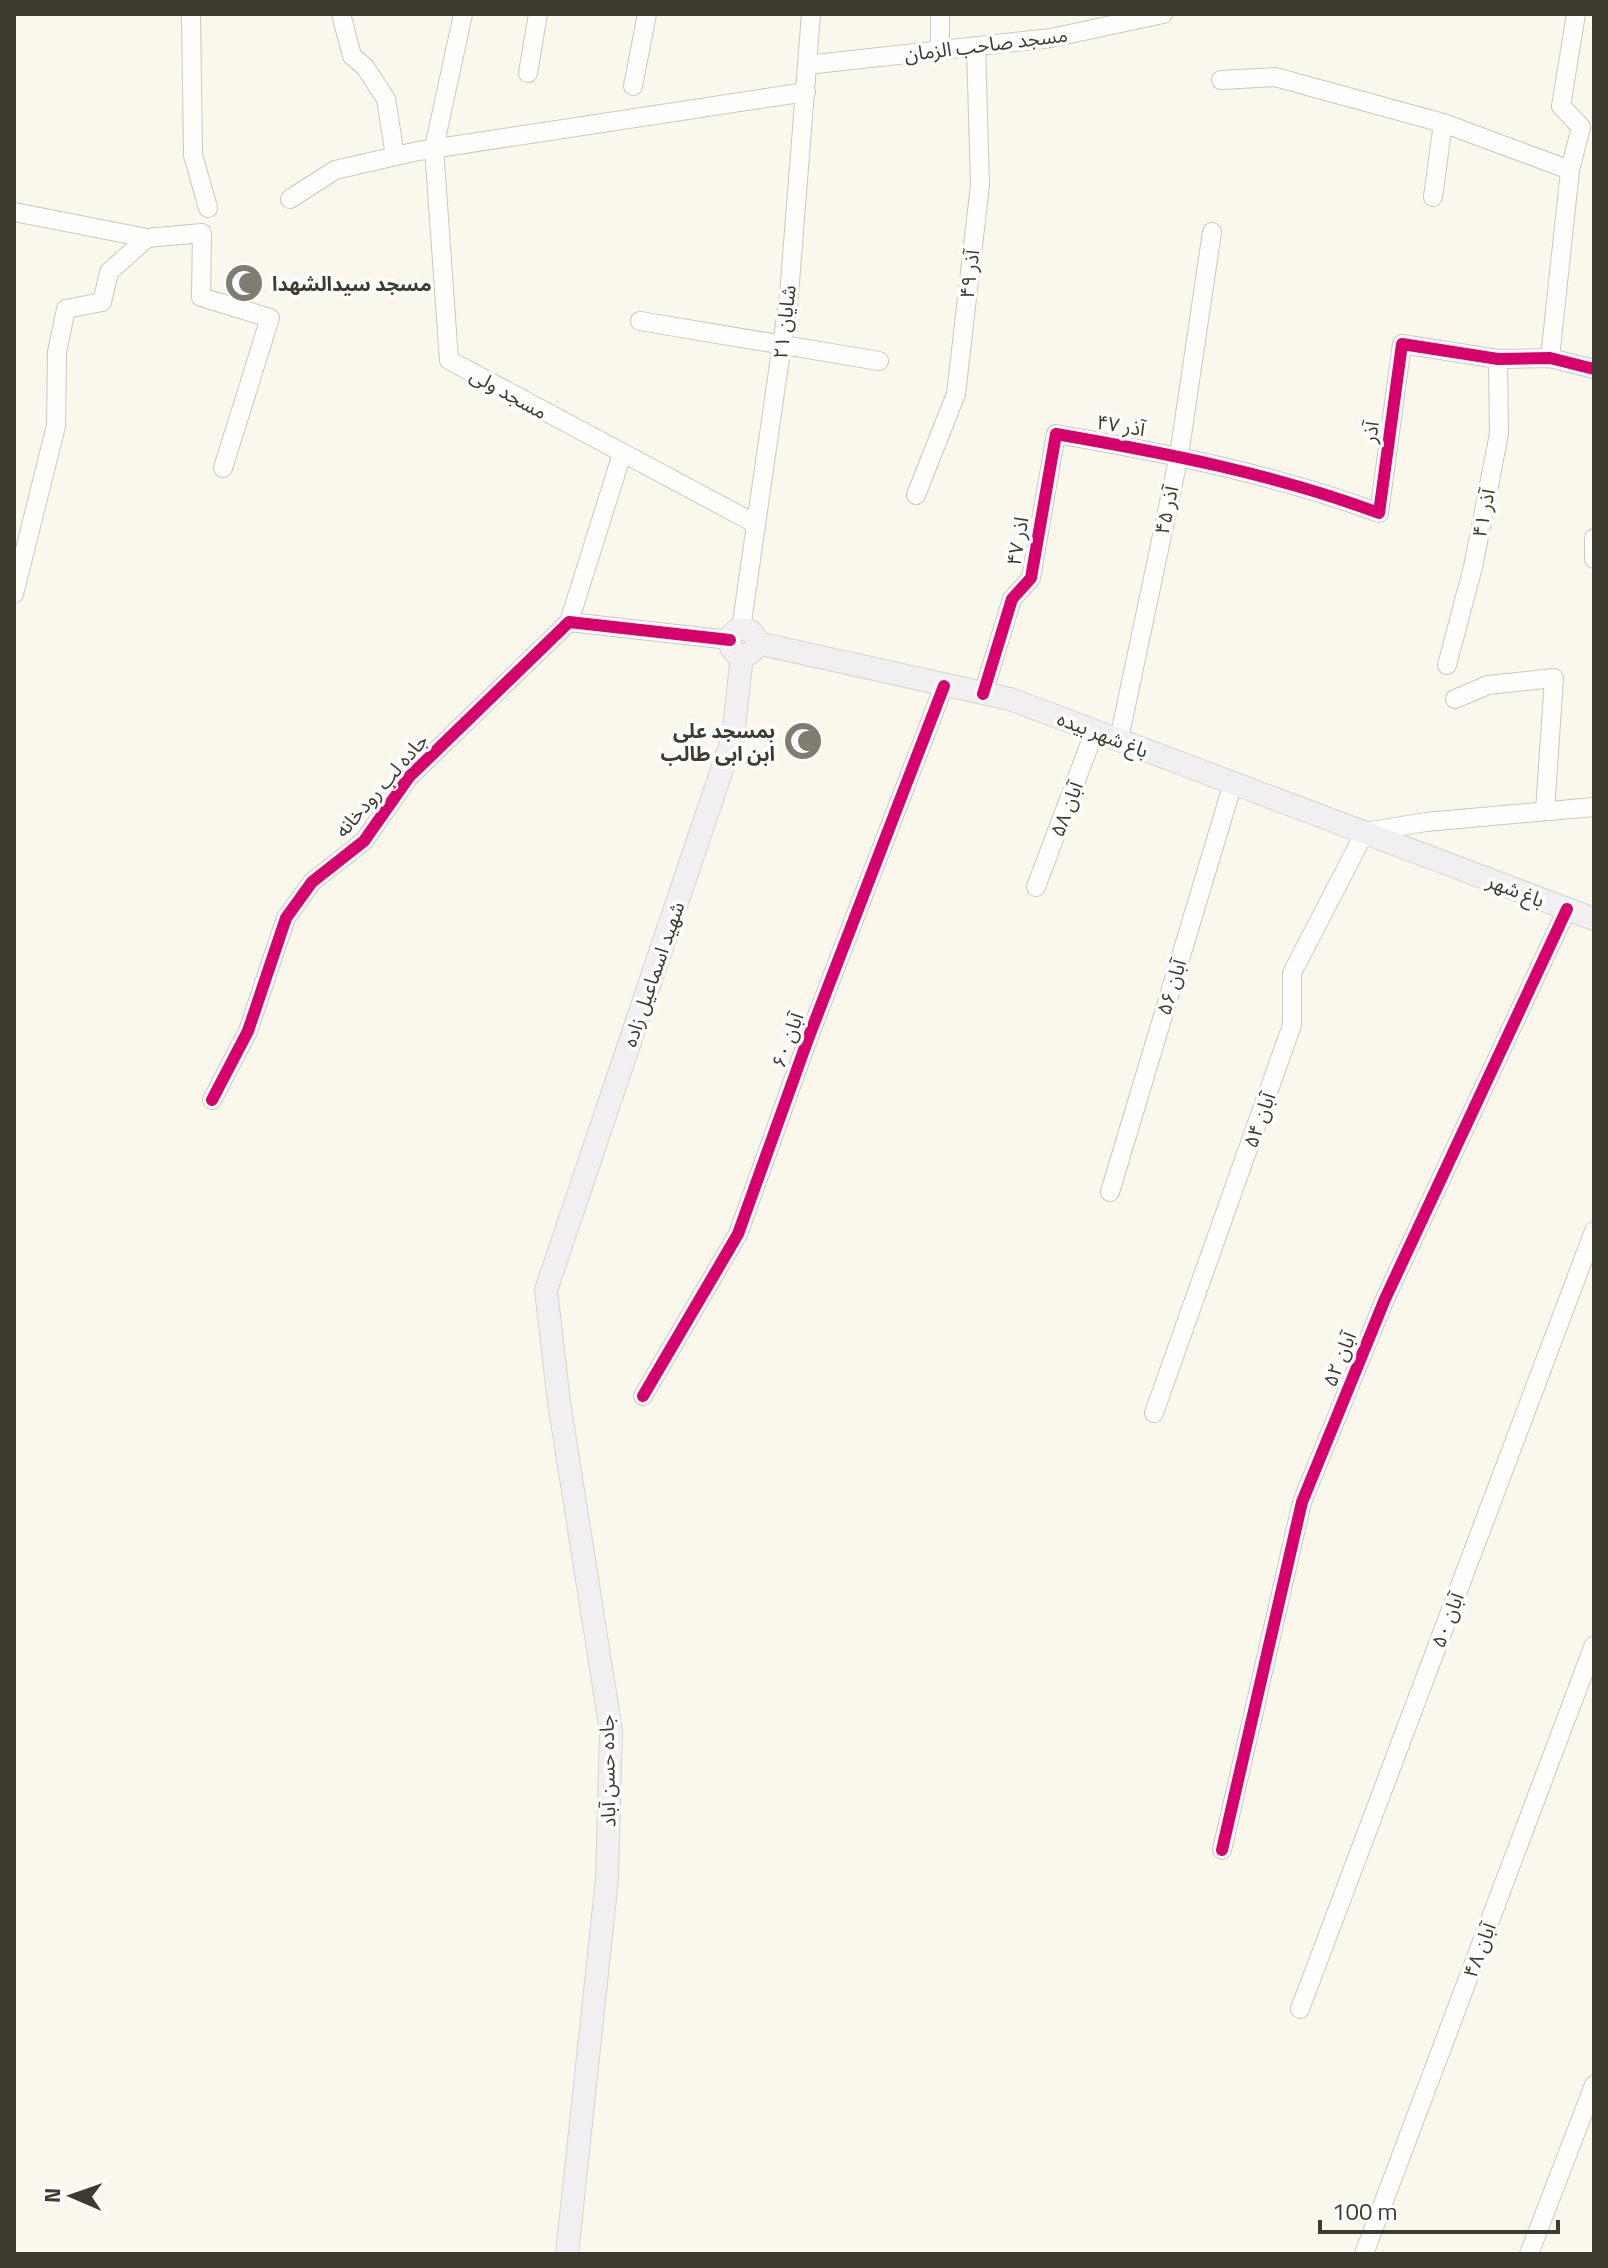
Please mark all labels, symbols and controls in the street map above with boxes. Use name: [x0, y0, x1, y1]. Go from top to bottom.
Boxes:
street label: مسجد صاحب الزمان: [903, 19, 1069, 69]
street label: آذر ۴۹: [951, 247, 988, 300]
mosque icon: مسجد سیدالشهدا: [223, 262, 265, 304]
place label: مسجد سیدالشهدا: [272, 268, 432, 299]
street label: شایان ۲۱: [764, 283, 804, 361]
street label: مسجد ولی: [465, 359, 553, 427]
street label: آذر ۴۷: [1094, 406, 1149, 444]
street label: آذر: [1353, 418, 1387, 446]
street label: آذر ۴۵: [1146, 482, 1186, 537]
street label: آذر ۴۱: [1463, 485, 1503, 540]
street label: اذر ۴۷: [997, 514, 1037, 568]
street label: باغ شهر بیده: [1053, 702, 1153, 766]
place label: بمسجد علی ابن ابی طالب: [661, 715, 775, 769]
mosque icon: بمسجد علی ابن ابی طالب: [782, 720, 824, 762]
street label: جاده لب رودخانه: [327, 726, 435, 844]
street label: آبان ۵۸: [1041, 776, 1091, 841]
street label: باغ شهر: [1482, 865, 1549, 915]
street label: شهید اسماعیل زاده: [614, 897, 692, 1051]
street label: آبان ۵۶: [1148, 954, 1194, 1019]
street label: آبان ۶۰: [763, 1007, 812, 1072]
street label: آبان ۵۴: [1235, 1087, 1284, 1152]
street label: آبان ۵۲: [1314, 1326, 1364, 1391]
street label: آبان ۵۰: [1422, 1587, 1472, 1652]
street label: جاده حسن آباد: [591, 1714, 623, 1828]
street label: آبان ۴۸: [1454, 1917, 1504, 1982]
north arrow: [32, 2156, 112, 2236]
scale bar: [1320, 2184, 1558, 2234]
text: N: [35, 2187, 69, 2204]
text: 100 m: [1332, 2193, 1398, 2229]

